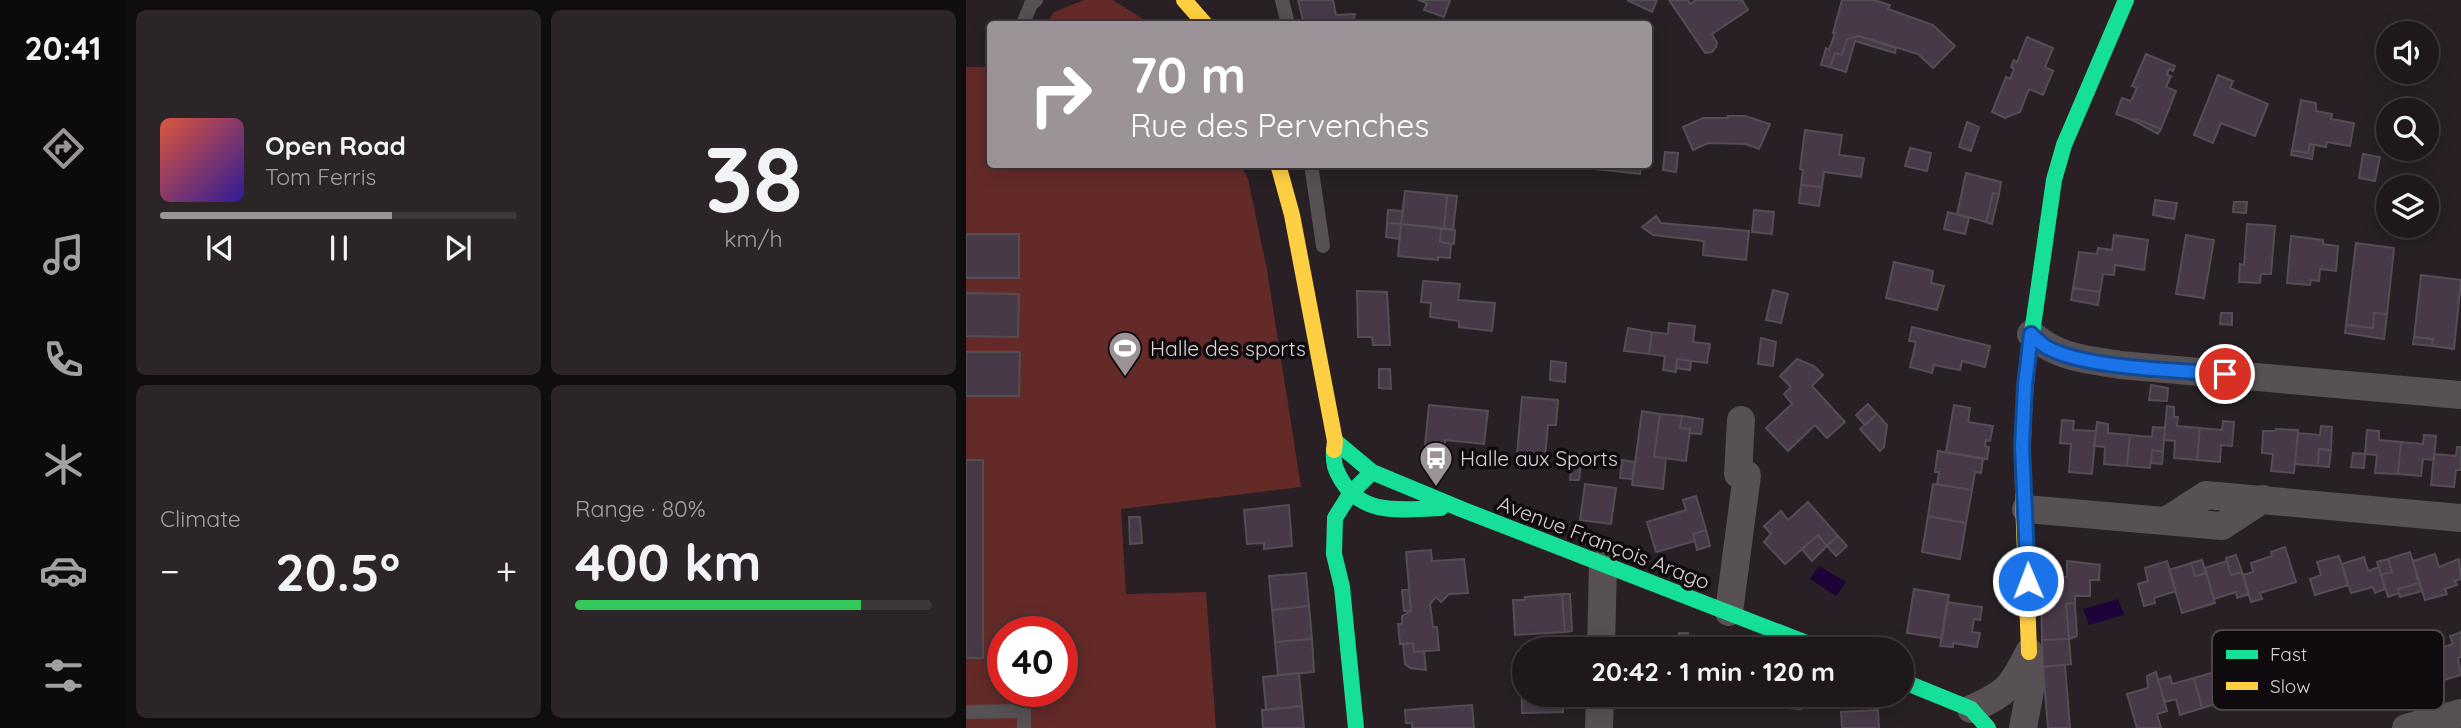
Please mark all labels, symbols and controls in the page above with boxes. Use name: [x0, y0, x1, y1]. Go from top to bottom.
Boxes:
map controls: [2376, 21, 2439, 238]
button: sound: [2376, 21, 2439, 84]
text: 20:41: [25, 28, 101, 68]
text: 70 m: [1130, 44, 1246, 105]
icon: right: [1015, 49, 1106, 140]
button: search: [2376, 98, 2439, 161]
text: Rue des Pervenches: [1130, 105, 1429, 145]
text: 38: [704, 121, 803, 235]
icon: directions: [39, 124, 88, 173]
text: Open Road: [265, 129, 406, 162]
text: Tom Ferris: [265, 162, 376, 191]
button: layers: [2376, 175, 2439, 238]
text: km/h: [724, 224, 783, 253]
icon: previous: [201, 229, 239, 267]
icon: pause: [320, 229, 358, 267]
icon: next: [439, 229, 477, 267]
icon: music: [39, 230, 88, 279]
sports icon: Halle des sports: [1106, 329, 1144, 378]
icon: phone: [39, 335, 88, 384]
place label: Halle des sports: [1150, 335, 1306, 361]
pin: [2195, 344, 2255, 404]
icon: arrive: [2206, 355, 2244, 393]
bus stop icon: Halle aux Sports: [1417, 439, 1455, 488]
icon: climate: [39, 440, 88, 489]
place label: Halle aux Sports: [1460, 445, 1618, 471]
street label: Avenue François Arago: [1494, 490, 1714, 594]
text: Range · 80%: [575, 494, 706, 523]
text: Climate: [160, 504, 241, 533]
text: 400 km: [575, 529, 762, 594]
text: 20.5°: [275, 539, 400, 604]
position arrow: [1991, 544, 2065, 618]
icon: car: [39, 546, 88, 595]
text: −: [160, 547, 180, 595]
text: +: [496, 547, 517, 595]
speed limit sign: 40: [987, 616, 1078, 707]
legend: [2212, 630, 2444, 710]
text: Fast: [2270, 642, 2307, 666]
icon: filters: [39, 651, 88, 700]
text: 20:42 · 1 min · 120 m: [1591, 655, 1835, 688]
text: Slow: [2270, 674, 2311, 698]

